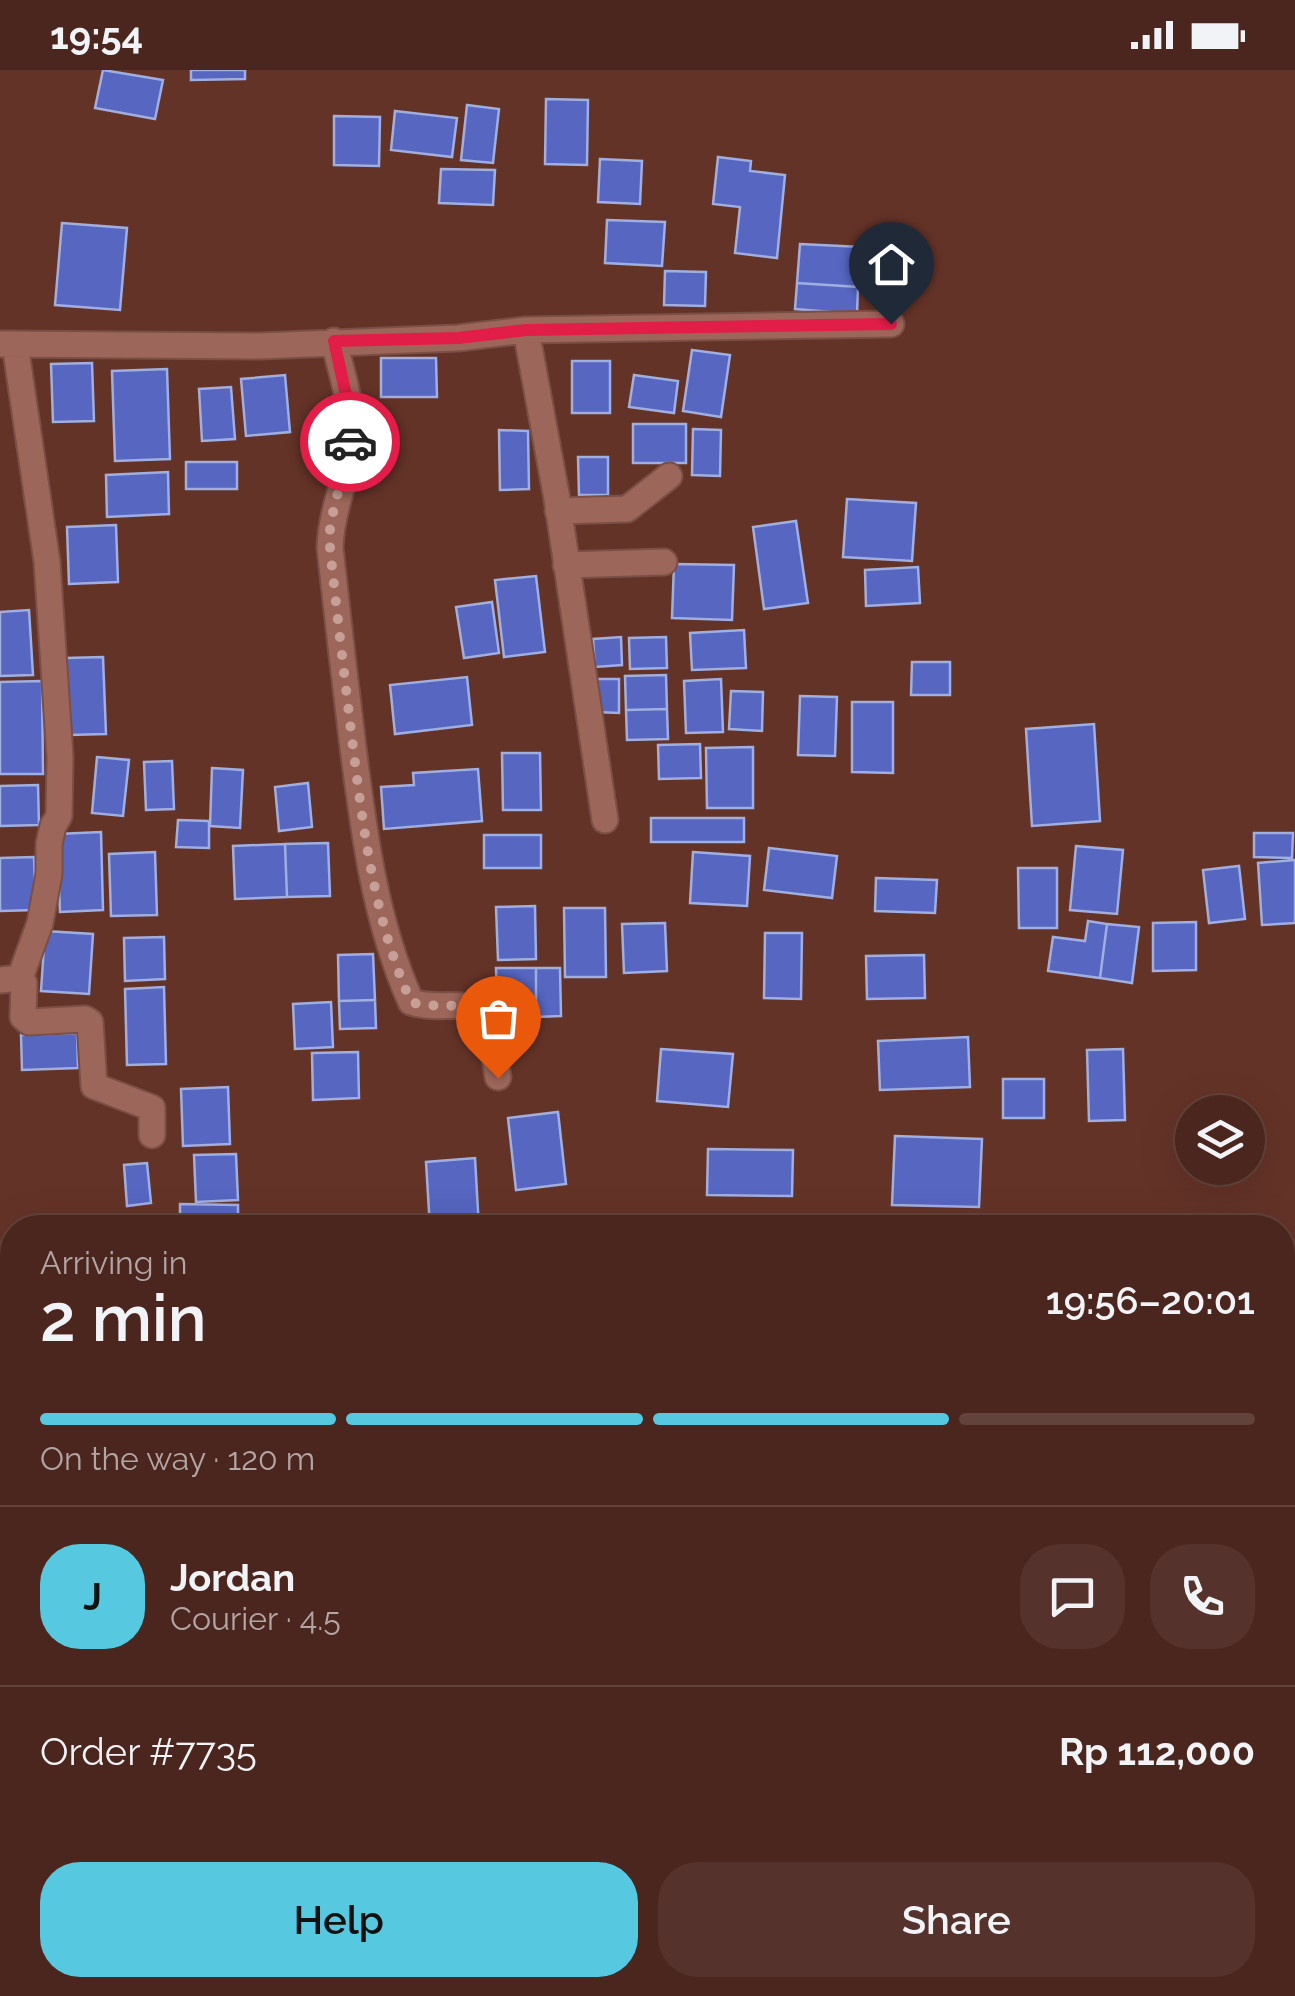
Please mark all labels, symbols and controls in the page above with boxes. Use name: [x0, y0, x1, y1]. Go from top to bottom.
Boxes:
text: 19:54: [50, 13, 143, 58]
pin: [849, 222, 934, 325]
icon: home: [864, 237, 919, 292]
courier: [300, 392, 400, 492]
icon: car: [323, 415, 378, 470]
pin: [456, 976, 541, 1079]
icon: bag: [471, 991, 526, 1046]
map controls: [1175, 1095, 1265, 1185]
button: layers: [1175, 1095, 1265, 1185]
text: Arriving in: [40, 1244, 187, 1281]
text: 19:56–20:01: [1046, 1278, 1255, 1323]
text: 2 min: [40, 1280, 207, 1356]
text: On the way · 120 m: [40, 1440, 315, 1477]
button: chat: [1020, 1544, 1125, 1649]
button: phone: [1150, 1544, 1255, 1649]
text: Jordan: [170, 1555, 295, 1600]
text: J: [83, 1574, 102, 1619]
text: Courier · 4.5: [170, 1600, 341, 1637]
text: Order #7735: [40, 1729, 257, 1774]
text: Rp 112,000: [1059, 1729, 1255, 1774]
button: Help: [40, 1862, 638, 1977]
button: Share: [658, 1862, 1255, 1977]

